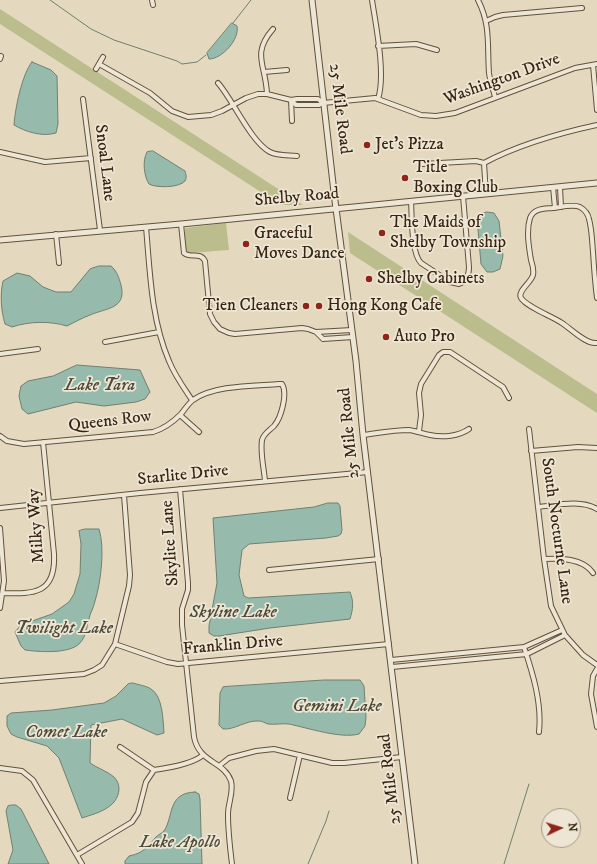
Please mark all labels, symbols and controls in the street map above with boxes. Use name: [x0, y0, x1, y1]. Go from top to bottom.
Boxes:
street label: Washington Drive: [441, 50, 563, 110]
street label: 25 Mile Road: [323, 62, 355, 156]
street label: Snoal Lane: [89, 123, 119, 203]
place label: Jet's Pizza: [375, 135, 444, 155]
marker: Jet's Pizza: [362, 140, 372, 150]
place label: Title Boxing Club: [413, 158, 498, 198]
marker: Title Boxing Club: [400, 173, 410, 183]
street label: Shelby Road: [254, 184, 340, 212]
place label: The Maids of Shelby Township: [390, 213, 506, 253]
place label: Graceful Moves Dance: [254, 224, 344, 264]
marker: The Maids of Shelby Township: [377, 228, 387, 238]
marker: Graceful Moves Dance: [241, 239, 251, 249]
place label: Shelby Cabinets: [377, 269, 484, 289]
marker: Shelby Cabinets: [364, 274, 374, 284]
place label: Tien Cleaners: [203, 296, 298, 316]
place label: Hong Kong Cafe: [327, 296, 442, 316]
marker: Tien Cleaners: [301, 301, 311, 311]
marker: Hong Kong Cafe: [314, 301, 324, 311]
place label: Auto Pro: [394, 327, 455, 347]
marker: Auto Pro: [381, 332, 391, 342]
water label: Lake Tara: [65, 375, 135, 397]
street label: 25 Mile Road: [335, 387, 365, 479]
street label: Queens Row: [67, 407, 153, 437]
street label: South Nocturne Lane: [536, 457, 576, 605]
street label: Starlite Drive: [137, 461, 229, 491]
street label: Milky Way: [24, 488, 50, 564]
street label: Skylite Lane: [158, 499, 184, 587]
water label: Skyline Lake: [189, 602, 277, 624]
water label: Twilight Lake: [15, 618, 113, 640]
street label: Franklin Drive: [182, 631, 284, 661]
water label: Gemini Lake: [292, 696, 382, 718]
water label: Comet Lake: [25, 722, 107, 744]
street label: 25 Mile Road: [375, 732, 407, 826]
north arrow: [541, 808, 581, 848]
text: N: [565, 822, 579, 832]
water label: Lake Apollo: [139, 832, 221, 854]

